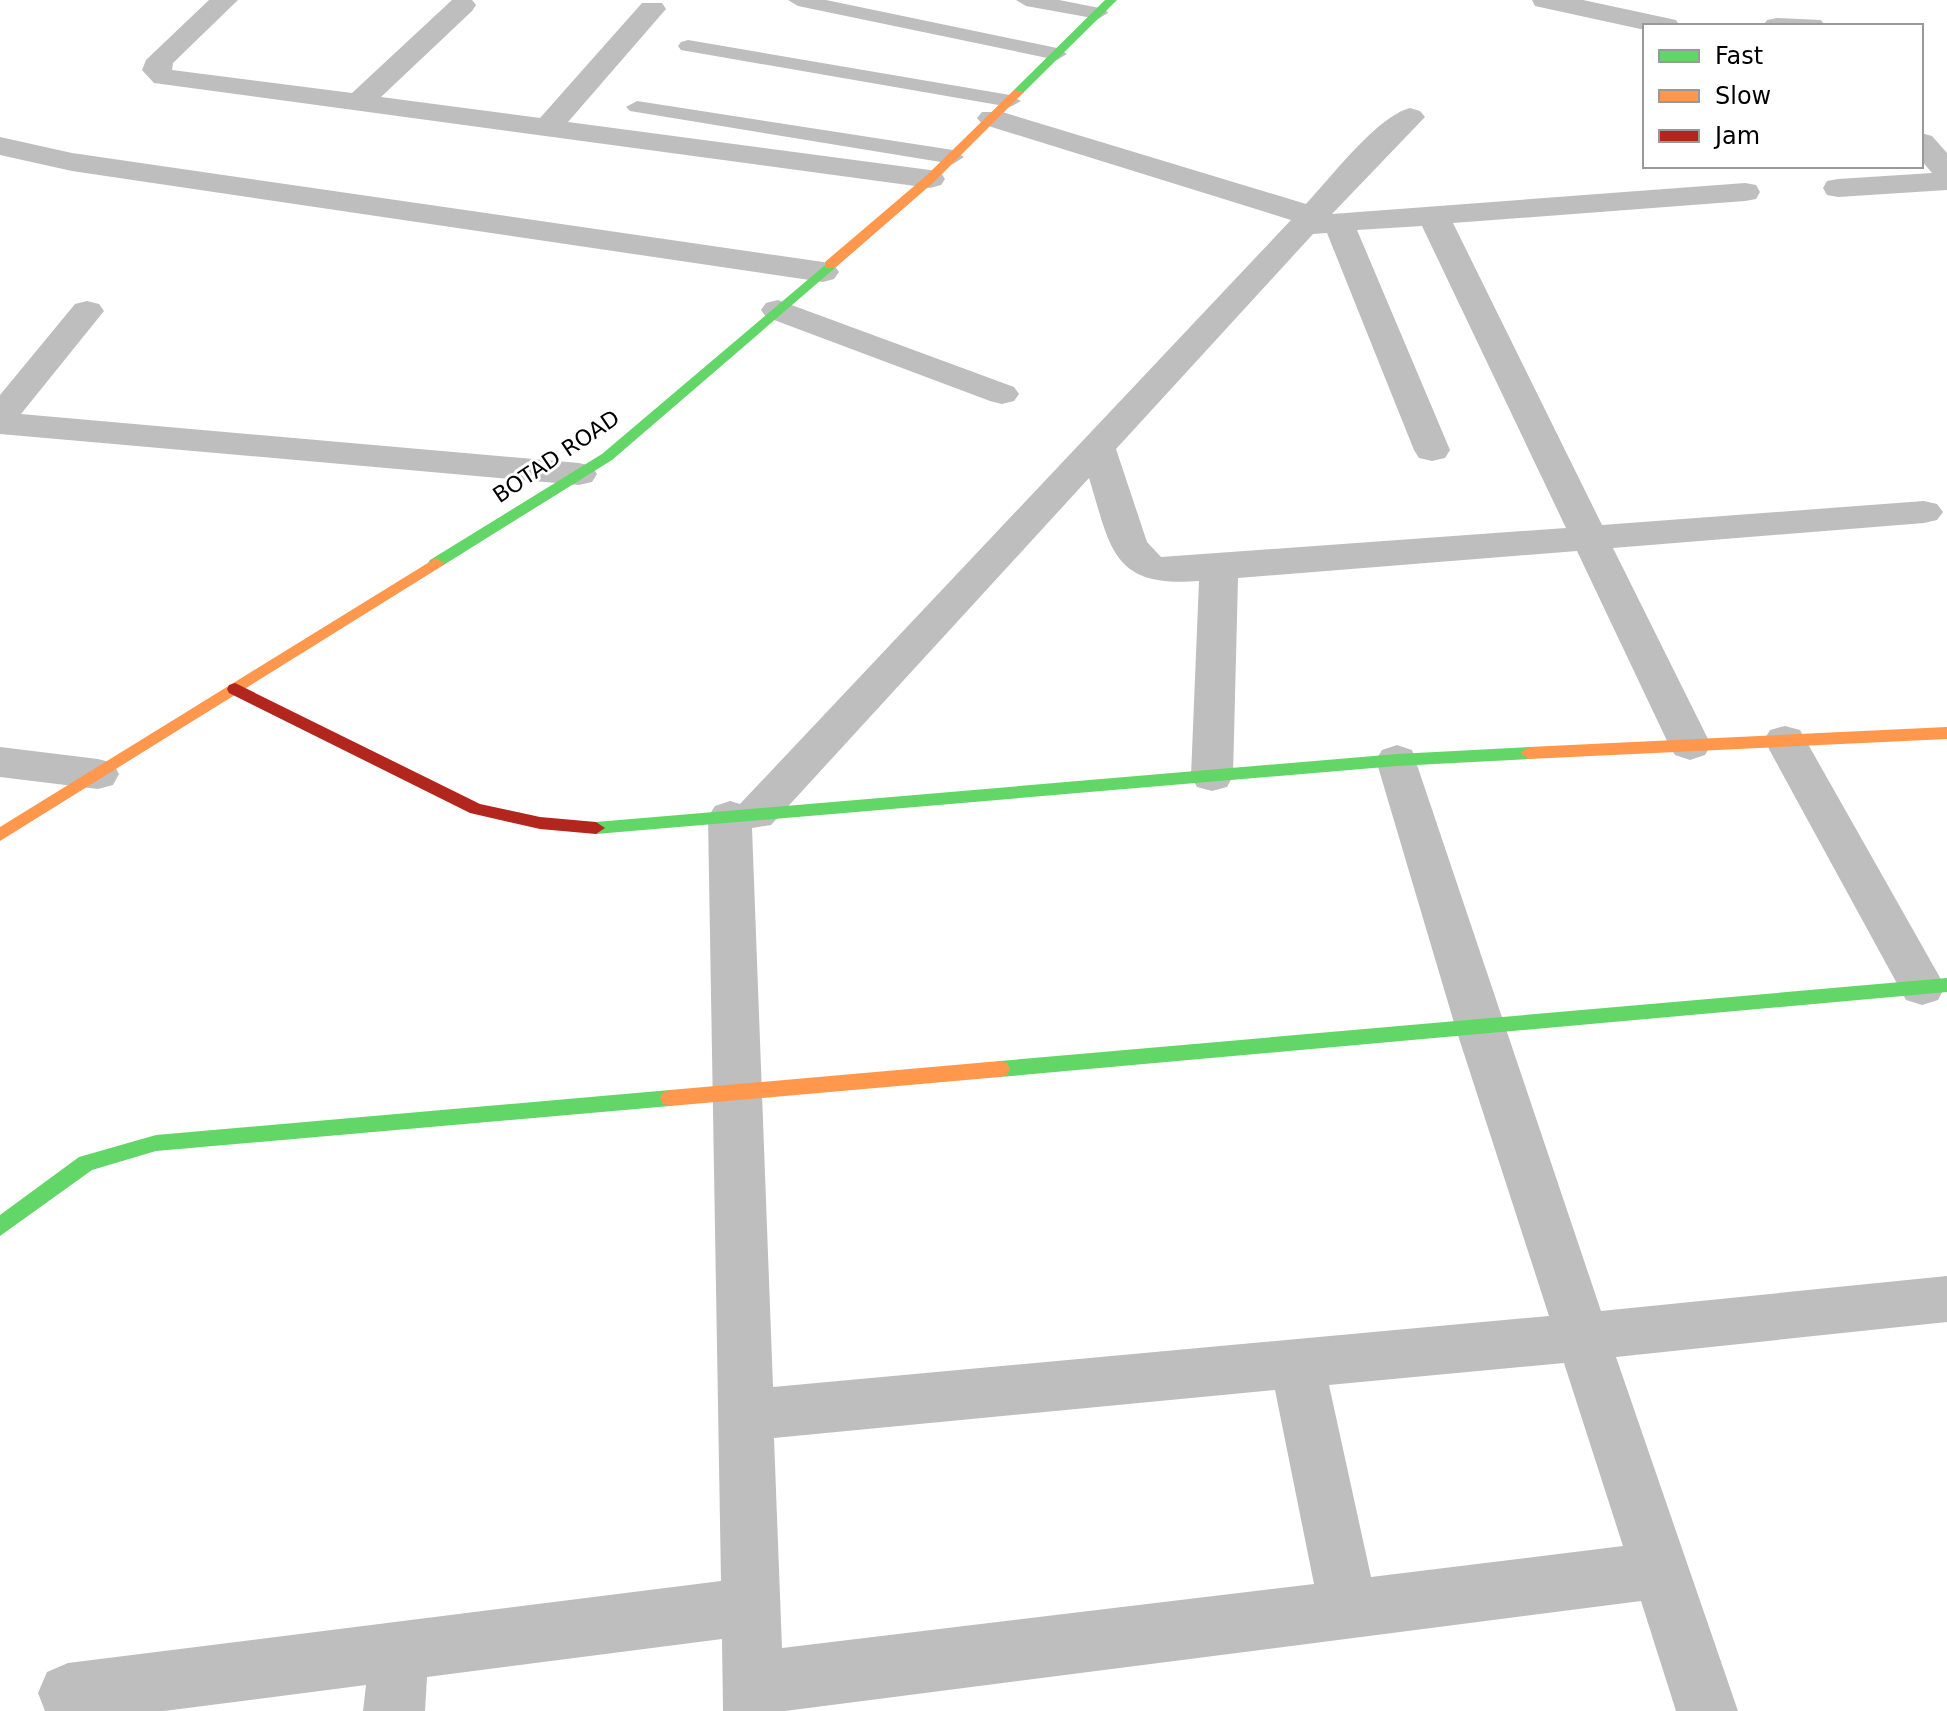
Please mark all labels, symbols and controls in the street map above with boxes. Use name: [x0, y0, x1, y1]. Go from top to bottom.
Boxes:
legend: [1643, 24, 1923, 168]
text: Fast: [1715, 42, 1763, 70]
text: Slow: [1715, 82, 1771, 110]
text: Jam: [1713, 122, 1760, 150]
street label: BOTAD ROAD: [488, 405, 624, 508]

